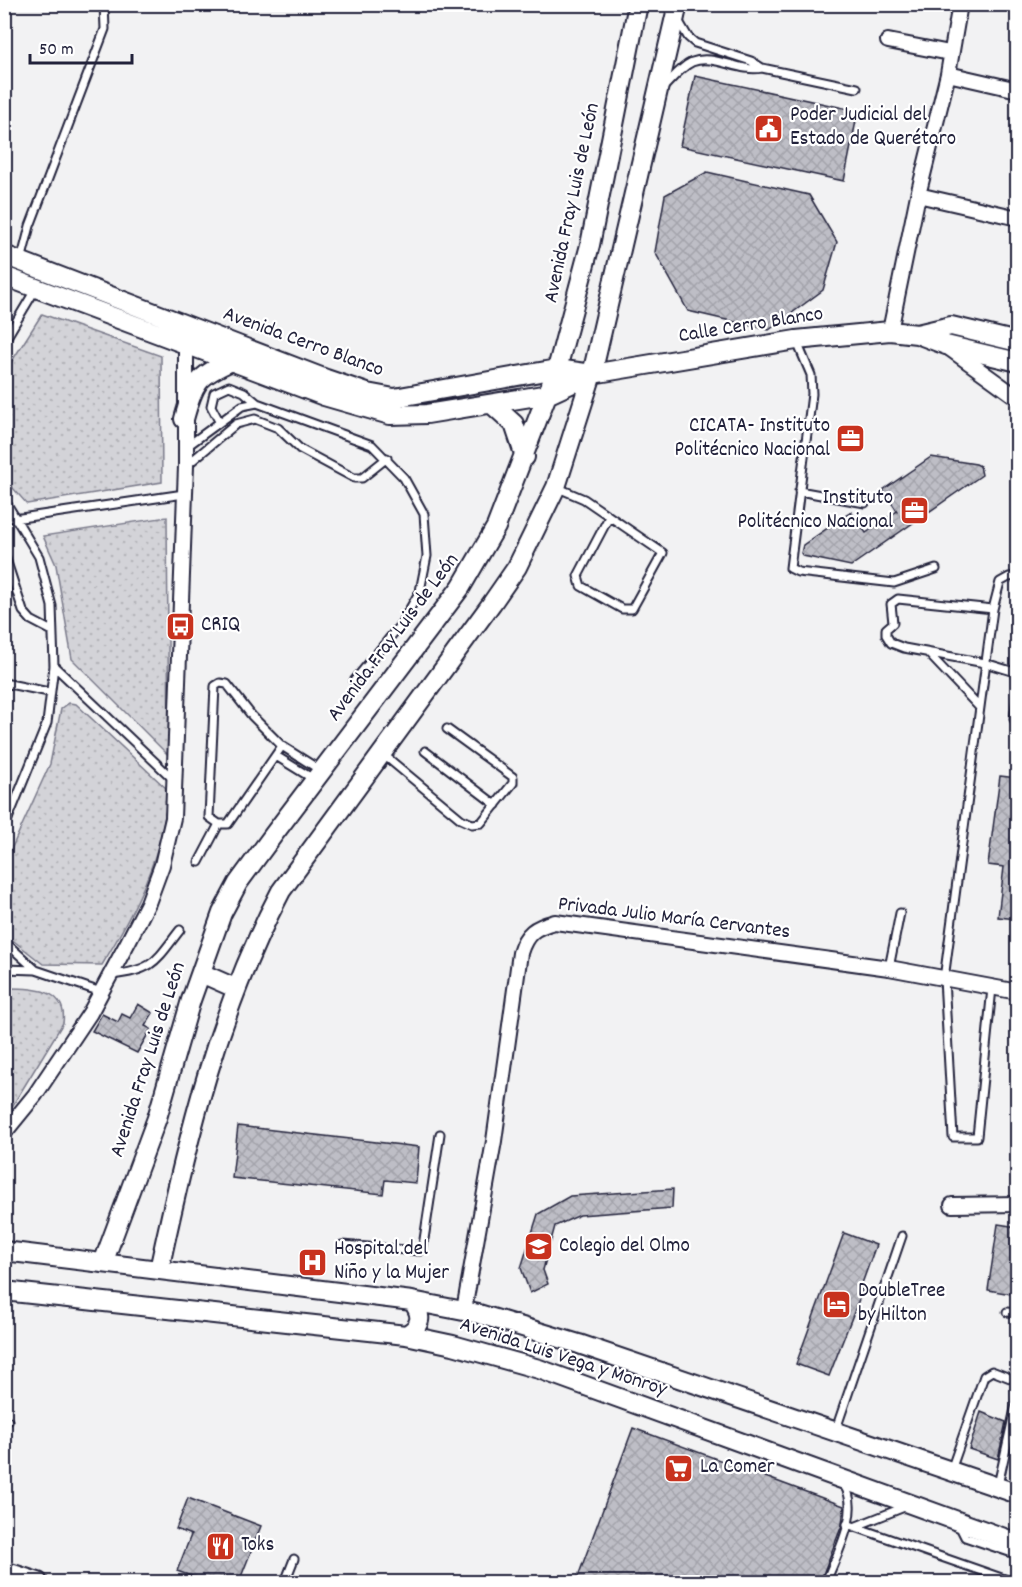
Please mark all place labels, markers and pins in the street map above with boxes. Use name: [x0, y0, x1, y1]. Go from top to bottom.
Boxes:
place label: Poder Judicial del Estado de Querétaro: [790, 101, 956, 155]
public building icon: Poder Judicial del Estado de Querétaro: [753, 112, 785, 144]
place label: CICATA- Instituto Politécnico Nacional: [674, 412, 830, 466]
office icon: CICATA- Instituto Politécnico Nacional: [835, 423, 867, 455]
place label: Instituto Politécnico Nacional: [737, 484, 893, 538]
office icon: Instituto Politécnico Nacional: [898, 495, 930, 527]
bus stop icon: CRIQ: [164, 610, 196, 642]
place label: CRIQ: [201, 611, 240, 641]
school or university icon: Colegio del Olmo: [522, 1231, 554, 1263]
place label: Colegio del Olmo: [559, 1232, 690, 1262]
place label: Hospital del Niño y la Mujer: [334, 1235, 449, 1289]
hospital icon: Hospital del Niño y la Mujer: [297, 1246, 329, 1278]
place label: DoubleTree by Hilton: [858, 1277, 945, 1331]
hotel icon: DoubleTree by Hilton: [821, 1288, 853, 1320]
supermarket icon: La Comer: [663, 1452, 695, 1484]
place label: La Comer: [700, 1453, 775, 1483]
restaurant icon: Toks: [204, 1530, 236, 1562]
place label: Toks: [241, 1531, 274, 1561]

